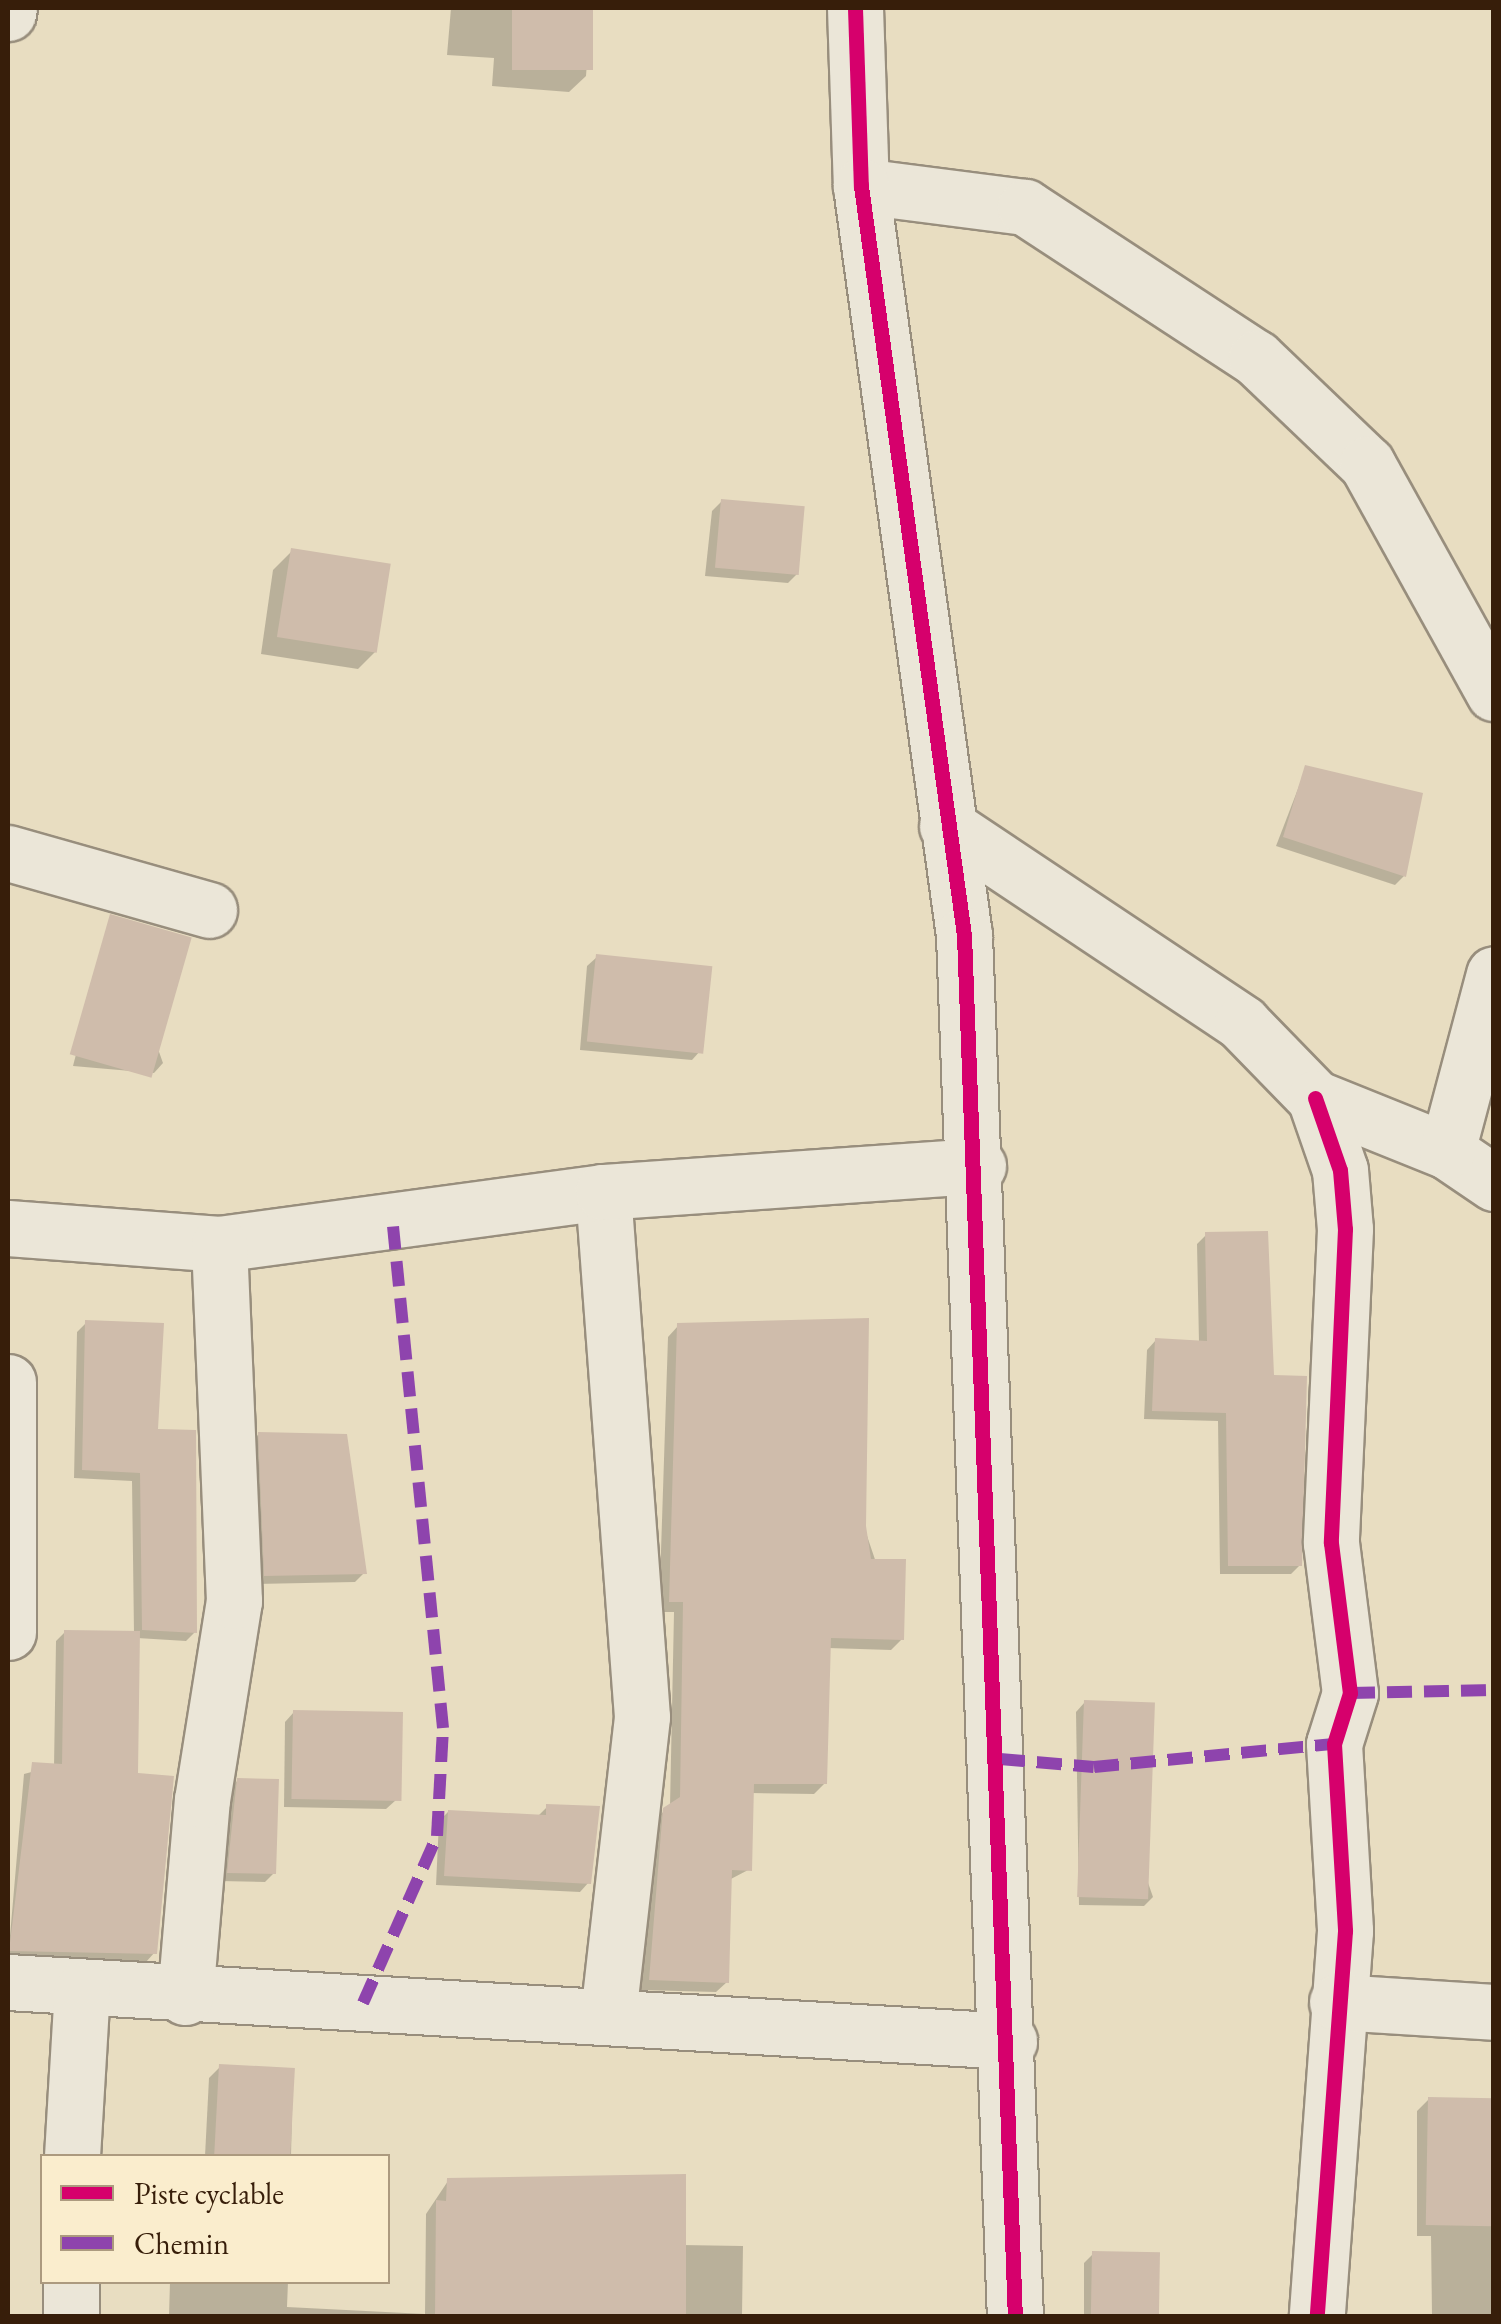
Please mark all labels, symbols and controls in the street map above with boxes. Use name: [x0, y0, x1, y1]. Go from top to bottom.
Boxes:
legend: [40, 2154, 390, 2284]
text: Piste cyclable: [134, 2174, 284, 2213]
text: Chemin: [134, 2224, 229, 2263]

